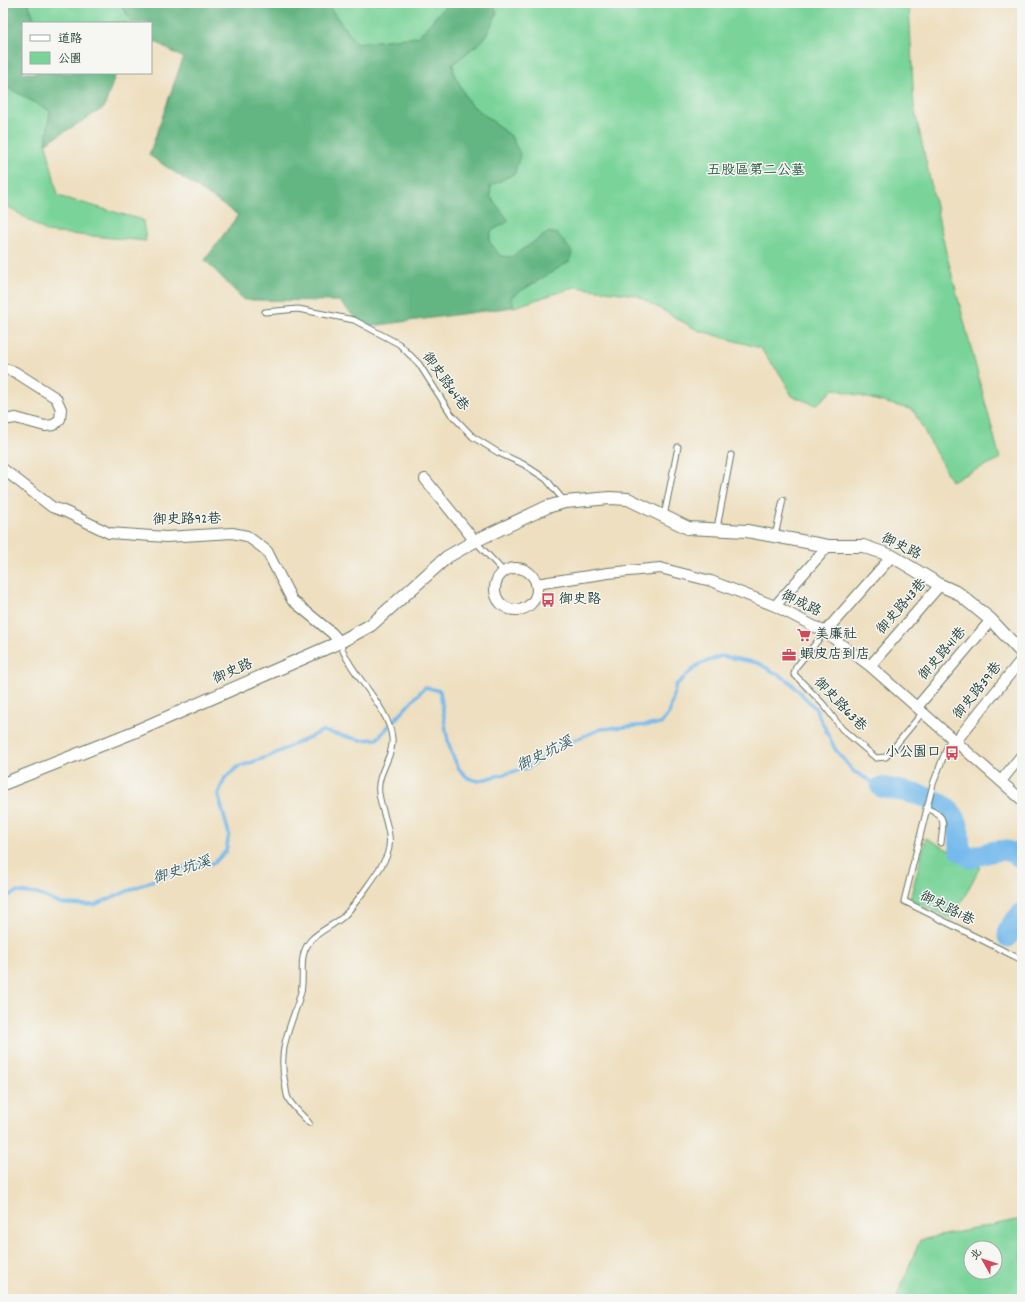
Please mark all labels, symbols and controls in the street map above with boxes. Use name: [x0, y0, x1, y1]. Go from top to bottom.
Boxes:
legend: [22, 22, 152, 74]
text: 道路: [58, 31, 82, 48]
text: 公園: [58, 51, 82, 68]
park label: 五股區第二公墓: [707, 161, 805, 181]
street label: 御史路64巷: [417, 348, 474, 416]
street label: 御史路92巷: [153, 509, 222, 531]
street label: 御史路: [878, 529, 924, 565]
street label: 御史路43巷: [872, 574, 933, 639]
street label: 御成路: [778, 586, 824, 622]
place label: 御史路: [559, 590, 601, 610]
bus stop icon: 御史路: [540, 592, 556, 608]
street label: 御史路41巷: [914, 622, 972, 685]
place label: 美廉社: [815, 625, 857, 645]
supermarket icon: 美廉社: [796, 627, 812, 643]
place label: 蝦皮店到店: [800, 645, 870, 665]
office icon: 蝦皮店到店: [781, 647, 797, 663]
street label: 御史路: [210, 654, 256, 690]
street label: 御史路39巷: [949, 657, 1008, 724]
street label: 御史路63巷: [809, 673, 872, 738]
water label: 御史坑溪: [513, 732, 578, 778]
place label: 小公園口: [885, 743, 941, 763]
bus stop icon: 小公園口: [944, 745, 960, 761]
water label: 御史坑溪: [150, 851, 215, 891]
street label: 御史路1巷: [916, 887, 979, 932]
north arrow: [963, 1240, 1003, 1280]
text: 北: [967, 1246, 986, 1264]

